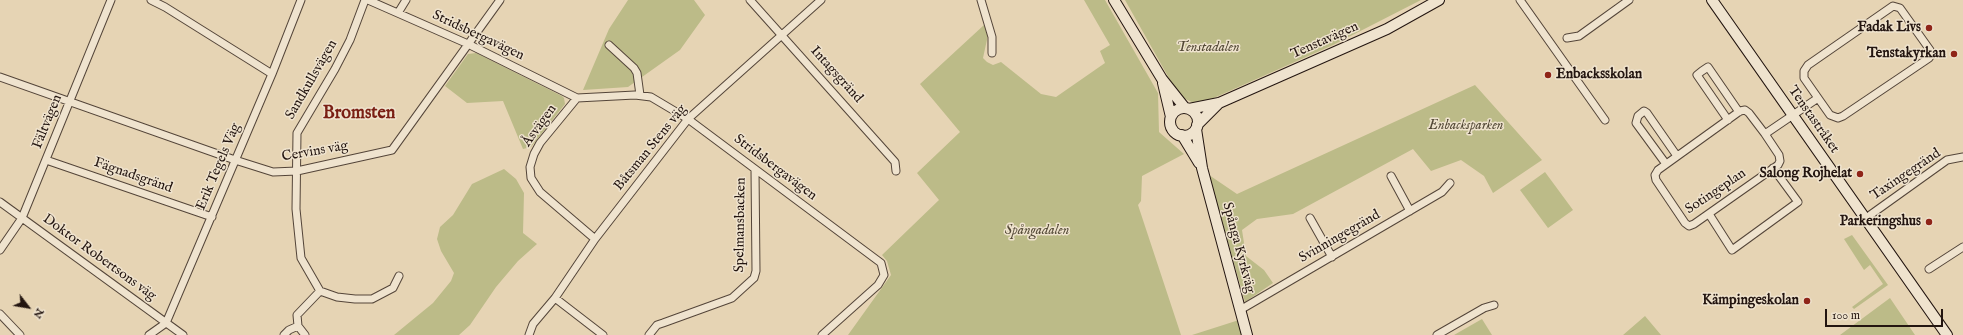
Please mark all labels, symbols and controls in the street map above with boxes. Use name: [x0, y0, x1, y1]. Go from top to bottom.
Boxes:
street label: Stridsbergavägen: [429, 7, 527, 65]
street label: Tenstavägen: [1289, 19, 1361, 63]
place label: Fadak Livs: [1857, 20, 1921, 36]
marker: Fadak Livs: [1924, 23, 1934, 33]
street label: Sandkullsvägen: [282, 37, 342, 123]
park label: Tenstadalen: [1177, 40, 1239, 56]
street label: Intagsgränd: [806, 43, 866, 107]
place label: Tenstakyrkan: [1867, 46, 1946, 62]
marker: Tenstakyrkan: [1949, 49, 1959, 59]
place label: Enbacksskolan: [1556, 67, 1642, 83]
marker: Enbacksskolan: [1543, 70, 1553, 80]
street label: Tenstastråket: [1784, 83, 1842, 157]
street label: Fältvägen: [29, 92, 67, 152]
street label: Båtsman Stens väg: [611, 101, 691, 195]
street label: Åsvägen: [519, 102, 561, 150]
district label: Bromsten: [323, 103, 395, 125]
park label: Enbacksparken: [1429, 118, 1503, 134]
street label: Erik Tegels Väg: [193, 121, 245, 213]
street label: Stridsbergavägen: [730, 131, 820, 205]
street label: Cervins väg: [281, 138, 349, 166]
street label: Taxingegränd: [1868, 145, 1944, 205]
street label: Fägnadsgränd: [91, 155, 175, 197]
street label: Sotingeplan: [1682, 166, 1750, 218]
place label: Salong Rojhelat: [1759, 166, 1852, 182]
marker: Salong Rojhelat: [1855, 169, 1865, 179]
street label: Spelmansbacken: [732, 177, 750, 273]
street label: Spånga Kyrkväg: [1218, 201, 1258, 295]
street label: Svinningegränd: [1296, 207, 1384, 267]
street label: Doktor Robertsons väg: [39, 211, 159, 305]
place label: Parkeringshus: [1840, 214, 1921, 230]
marker: Parkeringshus: [1924, 217, 1934, 227]
park label: Spångadalen: [1005, 223, 1069, 239]
north arrow: [8, 287, 48, 327]
place label: Kämpingeskolan: [1702, 293, 1799, 309]
marker: Kämpingeskolan: [1802, 296, 1812, 306]
scale bar: [1827, 301, 1945, 327]
text: N: [30, 305, 47, 321]
text: 100 m: [1832, 308, 1860, 323]

